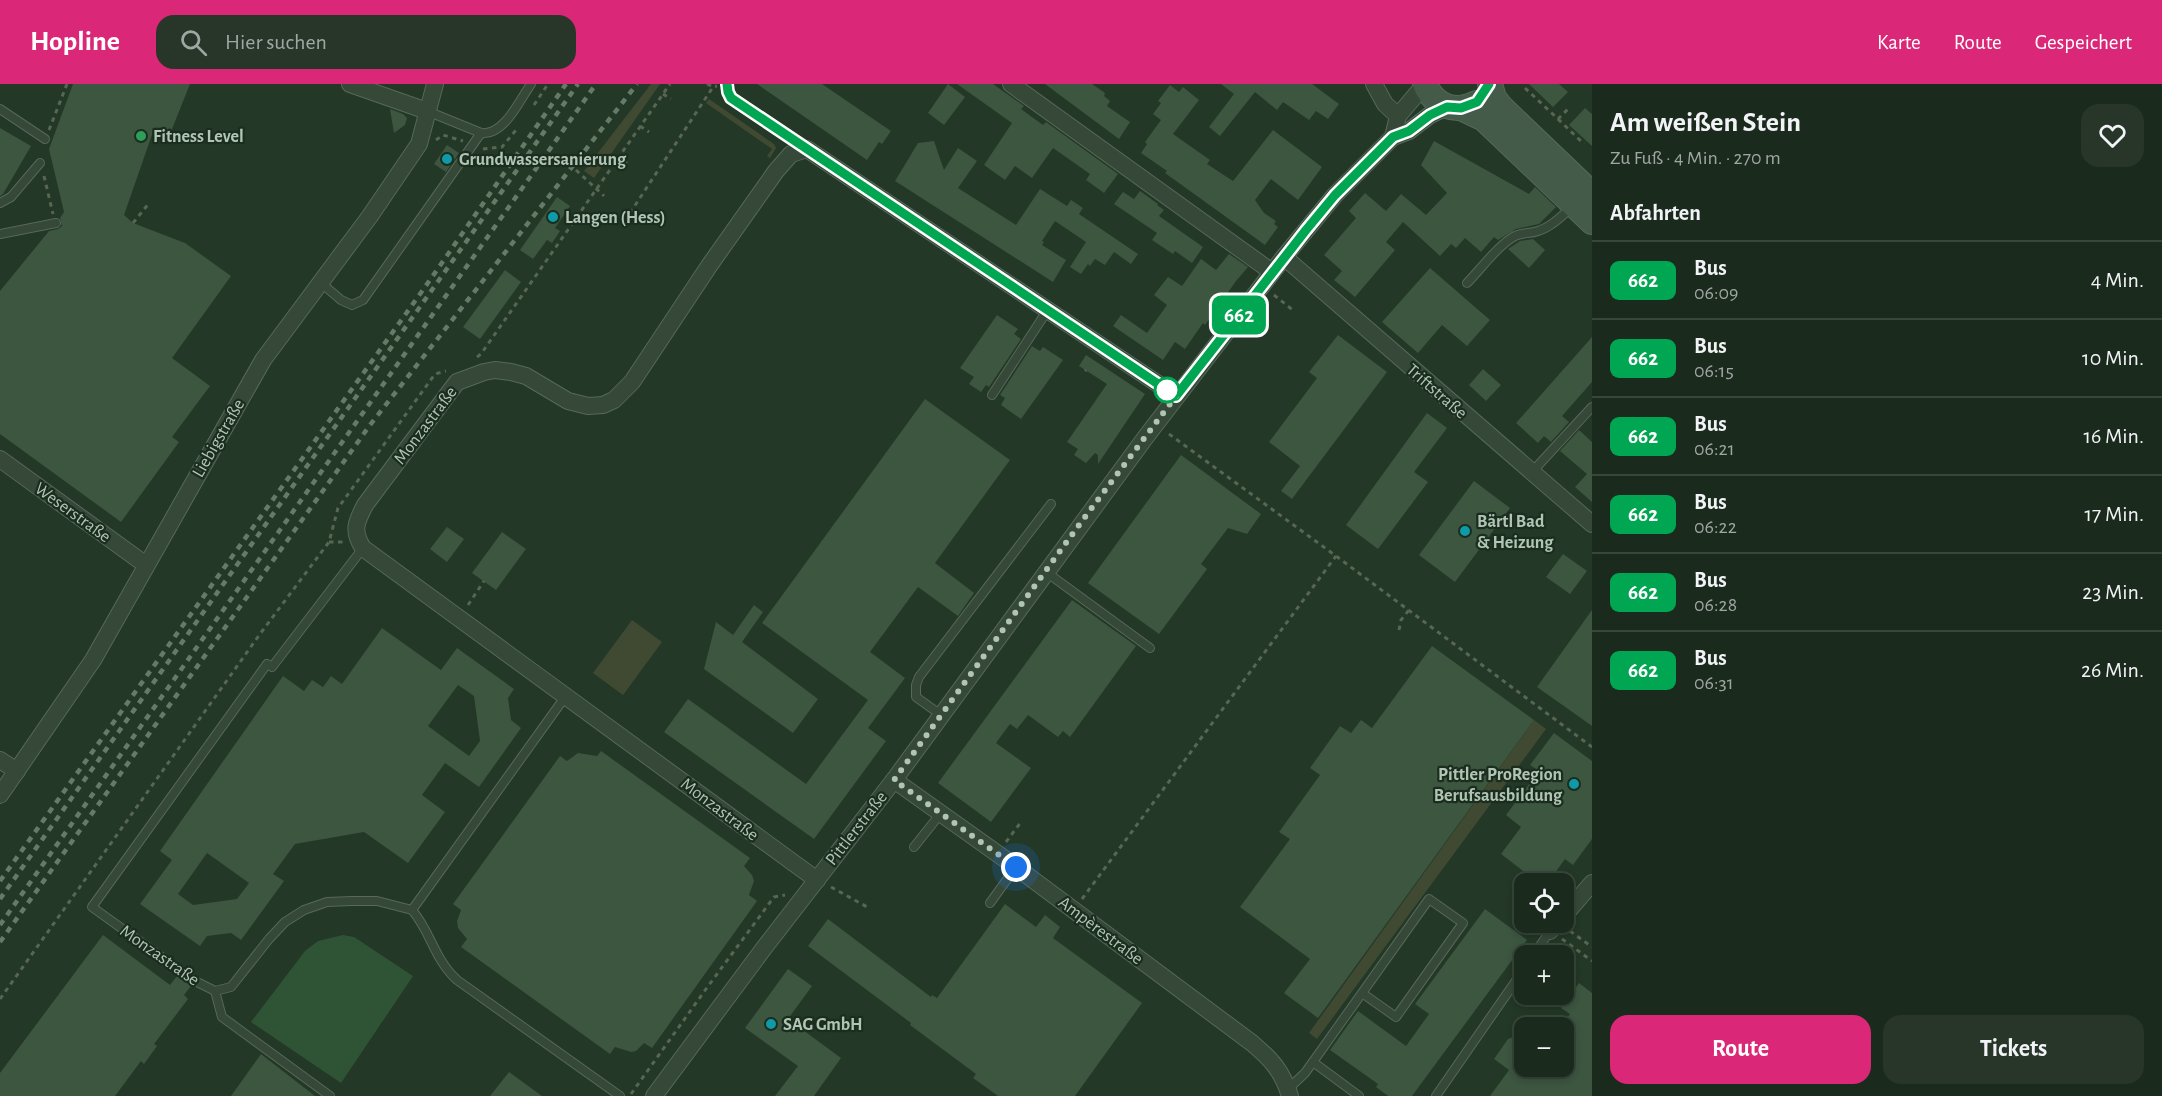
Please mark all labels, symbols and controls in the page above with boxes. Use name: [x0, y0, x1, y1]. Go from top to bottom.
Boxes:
search box: [156, 15, 576, 69]
icon: search: [177, 26, 210, 59]
text: Hopline: [30, 28, 120, 56]
text: Hier suchen: [225, 31, 327, 53]
text: Karte: [1877, 32, 1921, 53]
text: Route: [1954, 32, 2002, 53]
text: Gespeichert: [2035, 32, 2132, 53]
button: heart: [2081, 104, 2144, 167]
text: Am weißen Stein: [1610, 109, 1801, 137]
place label: Fitness Level: [153, 128, 244, 146]
marker: Fitness Level: [134, 129, 148, 143]
text: Zu Fuß · 4 Min. · 270 m: [1610, 148, 1781, 168]
place label: Grundwassersanierung: [459, 151, 627, 169]
marker: Grundwassersanierung: [440, 152, 454, 166]
text: Abfahrten: [1610, 202, 1701, 224]
place label: Langen (Hess): [565, 209, 666, 227]
marker: Langen (Hess): [546, 210, 560, 224]
text: Bus: [1694, 257, 1727, 279]
text: 4 Min.: [2091, 269, 2144, 291]
text: 662: [1628, 270, 1658, 291]
text: 06:09: [1694, 283, 1739, 303]
line badge: 662: [1204, 296, 1274, 334]
text: 662: [1224, 305, 1254, 326]
text: Bus: [1694, 335, 1727, 357]
text: 10 Min.: [2082, 347, 2144, 369]
text: 662: [1628, 348, 1658, 369]
street label: Triftstraße: [1403, 361, 1470, 423]
text: 06:15: [1694, 361, 1734, 381]
unlabelled marker: [1154, 377, 1180, 403]
street label: Monzastraße: [391, 383, 461, 468]
street label: Liebigstraße: [189, 396, 248, 481]
text: Bus: [1694, 413, 1727, 435]
text: 16 Min.: [2083, 425, 2144, 447]
text: 662: [1628, 426, 1658, 447]
text: 06:21: [1694, 439, 1735, 459]
street label: Weserstraße: [31, 479, 114, 546]
text: Bus: [1694, 491, 1727, 513]
text: 17 Min.: [2085, 503, 2144, 525]
text: 662: [1628, 504, 1658, 525]
place label: Bärtl Bad & Heizung: [1477, 513, 1554, 552]
text: 06:22: [1694, 517, 1737, 537]
marker: Bärtl Bad & Heizung: [1458, 524, 1472, 538]
text: Bus: [1694, 569, 1727, 591]
text: 23 Min.: [2082, 581, 2144, 603]
text: 662: [1628, 582, 1658, 603]
text: 06:28: [1694, 595, 1737, 615]
text: Bus: [1694, 647, 1727, 669]
text: 26 Min.: [2081, 659, 2144, 681]
text: 662: [1628, 660, 1658, 681]
text: 06:31: [1694, 673, 1734, 693]
place label: Pittler ProRegion Berufsausbildung: [1434, 766, 1563, 805]
street label: Monzastraße: [677, 775, 762, 845]
marker: Pittler ProRegion Berufsausbildung: [1567, 777, 1581, 791]
street label: Pittlerstraße: [822, 788, 891, 869]
your location: [1001, 852, 1031, 882]
map controls: [1514, 873, 1574, 1077]
button: locate: [1514, 873, 1574, 933]
street label: Ampèrestraße: [1055, 893, 1146, 968]
street label: Monzastraße: [117, 922, 202, 990]
button: +: [1514, 945, 1574, 1005]
button: Route: [1610, 1015, 1871, 1084]
button: Tickets: [1883, 1015, 2144, 1084]
place label: SAG GmbH: [783, 1016, 862, 1034]
marker: SAG GmbH: [764, 1017, 778, 1031]
button: −: [1514, 1017, 1574, 1077]

